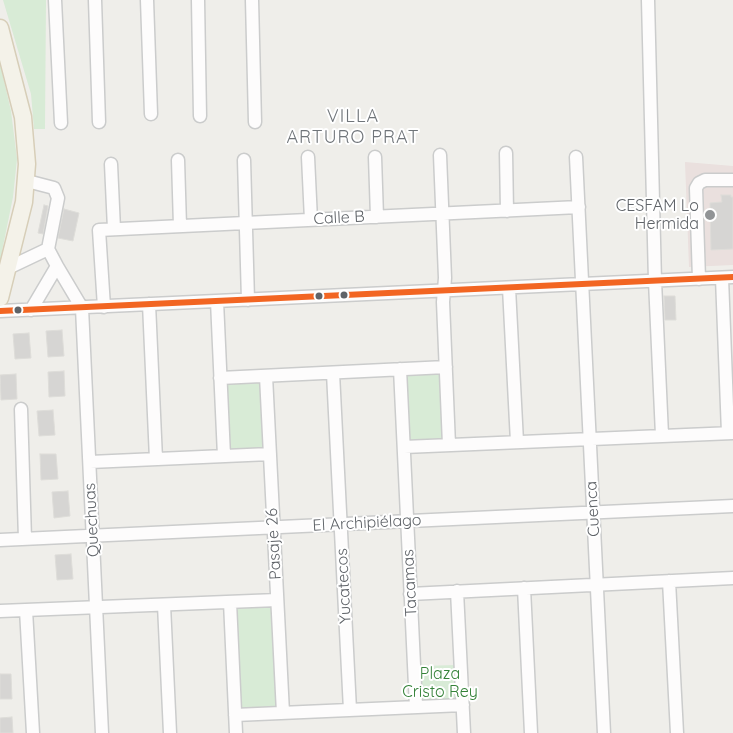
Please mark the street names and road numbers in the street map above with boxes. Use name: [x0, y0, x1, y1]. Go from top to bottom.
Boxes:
street label: Calle B: [313, 207, 365, 229]
street label: Cuenca: [582, 481, 604, 537]
street label: Quechuas: [80, 482, 104, 558]
street label: Pasaje 26: [263, 508, 285, 580]
street label: El Archipiélago: [312, 511, 422, 535]
street label: Yucatecos: [332, 548, 356, 624]
street label: Tacamas: [399, 549, 421, 617]

